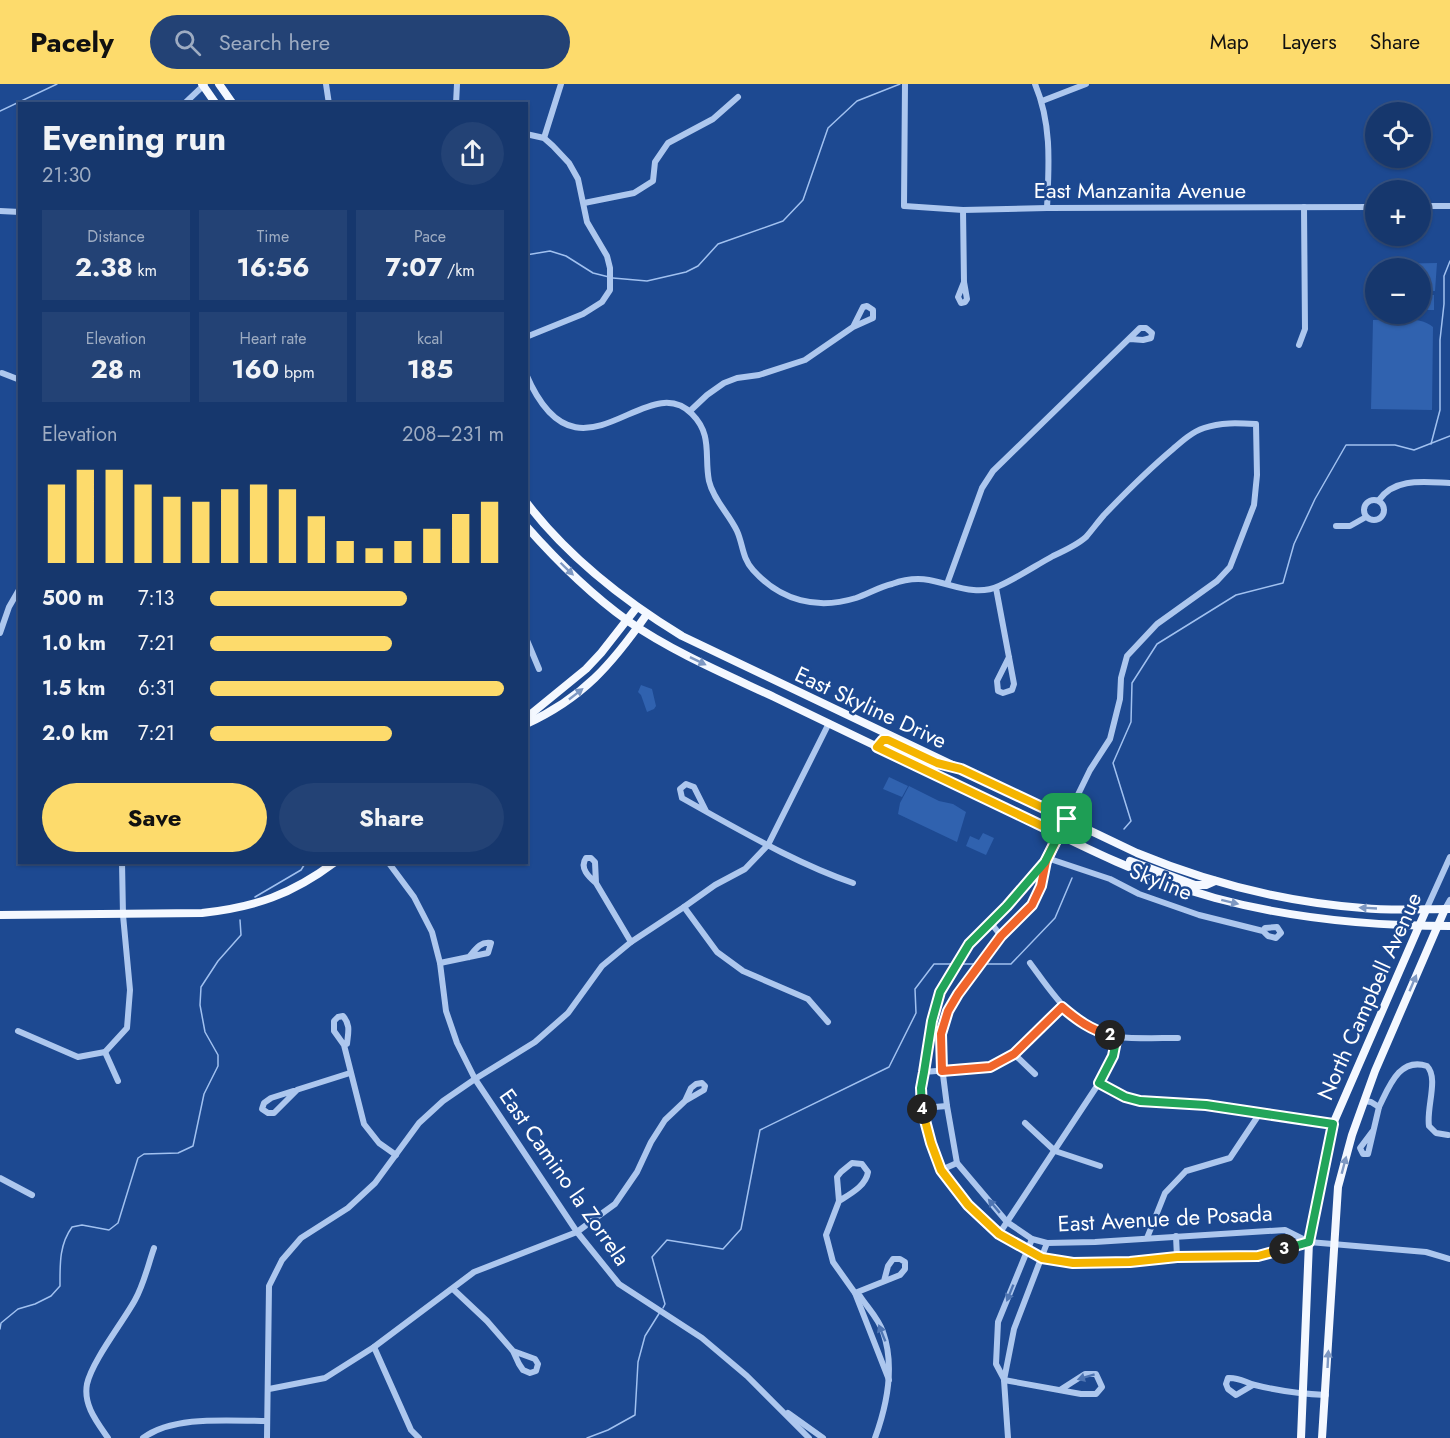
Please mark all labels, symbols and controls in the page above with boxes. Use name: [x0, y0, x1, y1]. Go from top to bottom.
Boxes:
search box: [150, 15, 570, 69]
text: Pacely: [30, 22, 114, 63]
icon: search: [171, 26, 204, 59]
text: Search here: [219, 26, 330, 58]
text: Map: [1210, 27, 1249, 57]
text: Layers: [1282, 27, 1337, 57]
text: Share: [1370, 27, 1420, 57]
map controls: [1365, 102, 1431, 324]
button: locate: [1365, 102, 1431, 168]
text: Evening run: [42, 115, 226, 162]
button: share: [441, 122, 504, 185]
text: 21:30: [42, 161, 91, 190]
street label: East Manzanita Avenue: [1034, 174, 1246, 206]
button: +: [1365, 180, 1431, 246]
text: Distance: [87, 225, 145, 248]
text: Time: [257, 225, 289, 248]
text: Pace: [414, 225, 446, 248]
text: 2.38: [75, 248, 133, 286]
text: 16:56: [236, 248, 310, 286]
text: 7:07: [385, 248, 442, 286]
button: −: [1365, 258, 1431, 324]
text: km: [133, 259, 157, 282]
text: /km: [442, 259, 475, 282]
text: Elevation: [86, 327, 146, 350]
text: Heart rate: [240, 327, 306, 350]
text: kcal: [417, 327, 443, 350]
text: 28: [91, 350, 124, 388]
text: 160: [231, 350, 279, 388]
text: 185: [407, 350, 453, 388]
text: m: [124, 361, 141, 384]
text: bpm: [279, 361, 315, 384]
text: Elevation: [42, 420, 117, 449]
text: 208–231 m: [402, 420, 504, 449]
one-way arrow: [559, 561, 573, 575]
text: 500 m: [42, 584, 104, 613]
text: 7:13: [138, 584, 174, 613]
text: 1.0 km: [42, 629, 106, 658]
text: 7:21: [138, 629, 175, 658]
one-way arrow: [689, 656, 706, 665]
street label: East Skyline Drive: [790, 658, 952, 756]
text: 1.5 km: [42, 674, 105, 703]
text: 6:31: [138, 674, 175, 703]
one-way arrow: [569, 689, 584, 701]
text: 2.0 km: [42, 719, 109, 748]
text: 7:21: [138, 719, 175, 748]
button: Save: [42, 783, 267, 852]
button: Share: [279, 783, 504, 852]
pin: [1041, 793, 1092, 844]
icon: arrive: [1050, 802, 1083, 835]
street label: Skyline: [1125, 854, 1197, 908]
street label: North Campbell Avenue: [1309, 887, 1429, 1105]
one-way arrow: [1221, 897, 1239, 907]
one-way arrow: [1358, 904, 1377, 913]
one-way arrow: [1408, 973, 1418, 991]
pin: 2: [1095, 1020, 1125, 1050]
text: 2: [1105, 1023, 1115, 1046]
street label: East Camino la Zorrela: [492, 1082, 638, 1272]
pin: 4: [907, 1094, 937, 1124]
text: 4: [916, 1097, 928, 1120]
one-way arrow: [1340, 1156, 1349, 1174]
street label: East Avenue de Posada: [1057, 1196, 1273, 1240]
one-way arrow: [987, 1198, 1000, 1214]
pin: 3: [1269, 1234, 1299, 1264]
text: 3: [1279, 1237, 1289, 1260]
one-way arrow: [1005, 1284, 1014, 1302]
one-way arrow: [877, 1323, 887, 1341]
one-way arrow: [1324, 1349, 1333, 1368]
one-way arrow: [1077, 1373, 1095, 1382]

